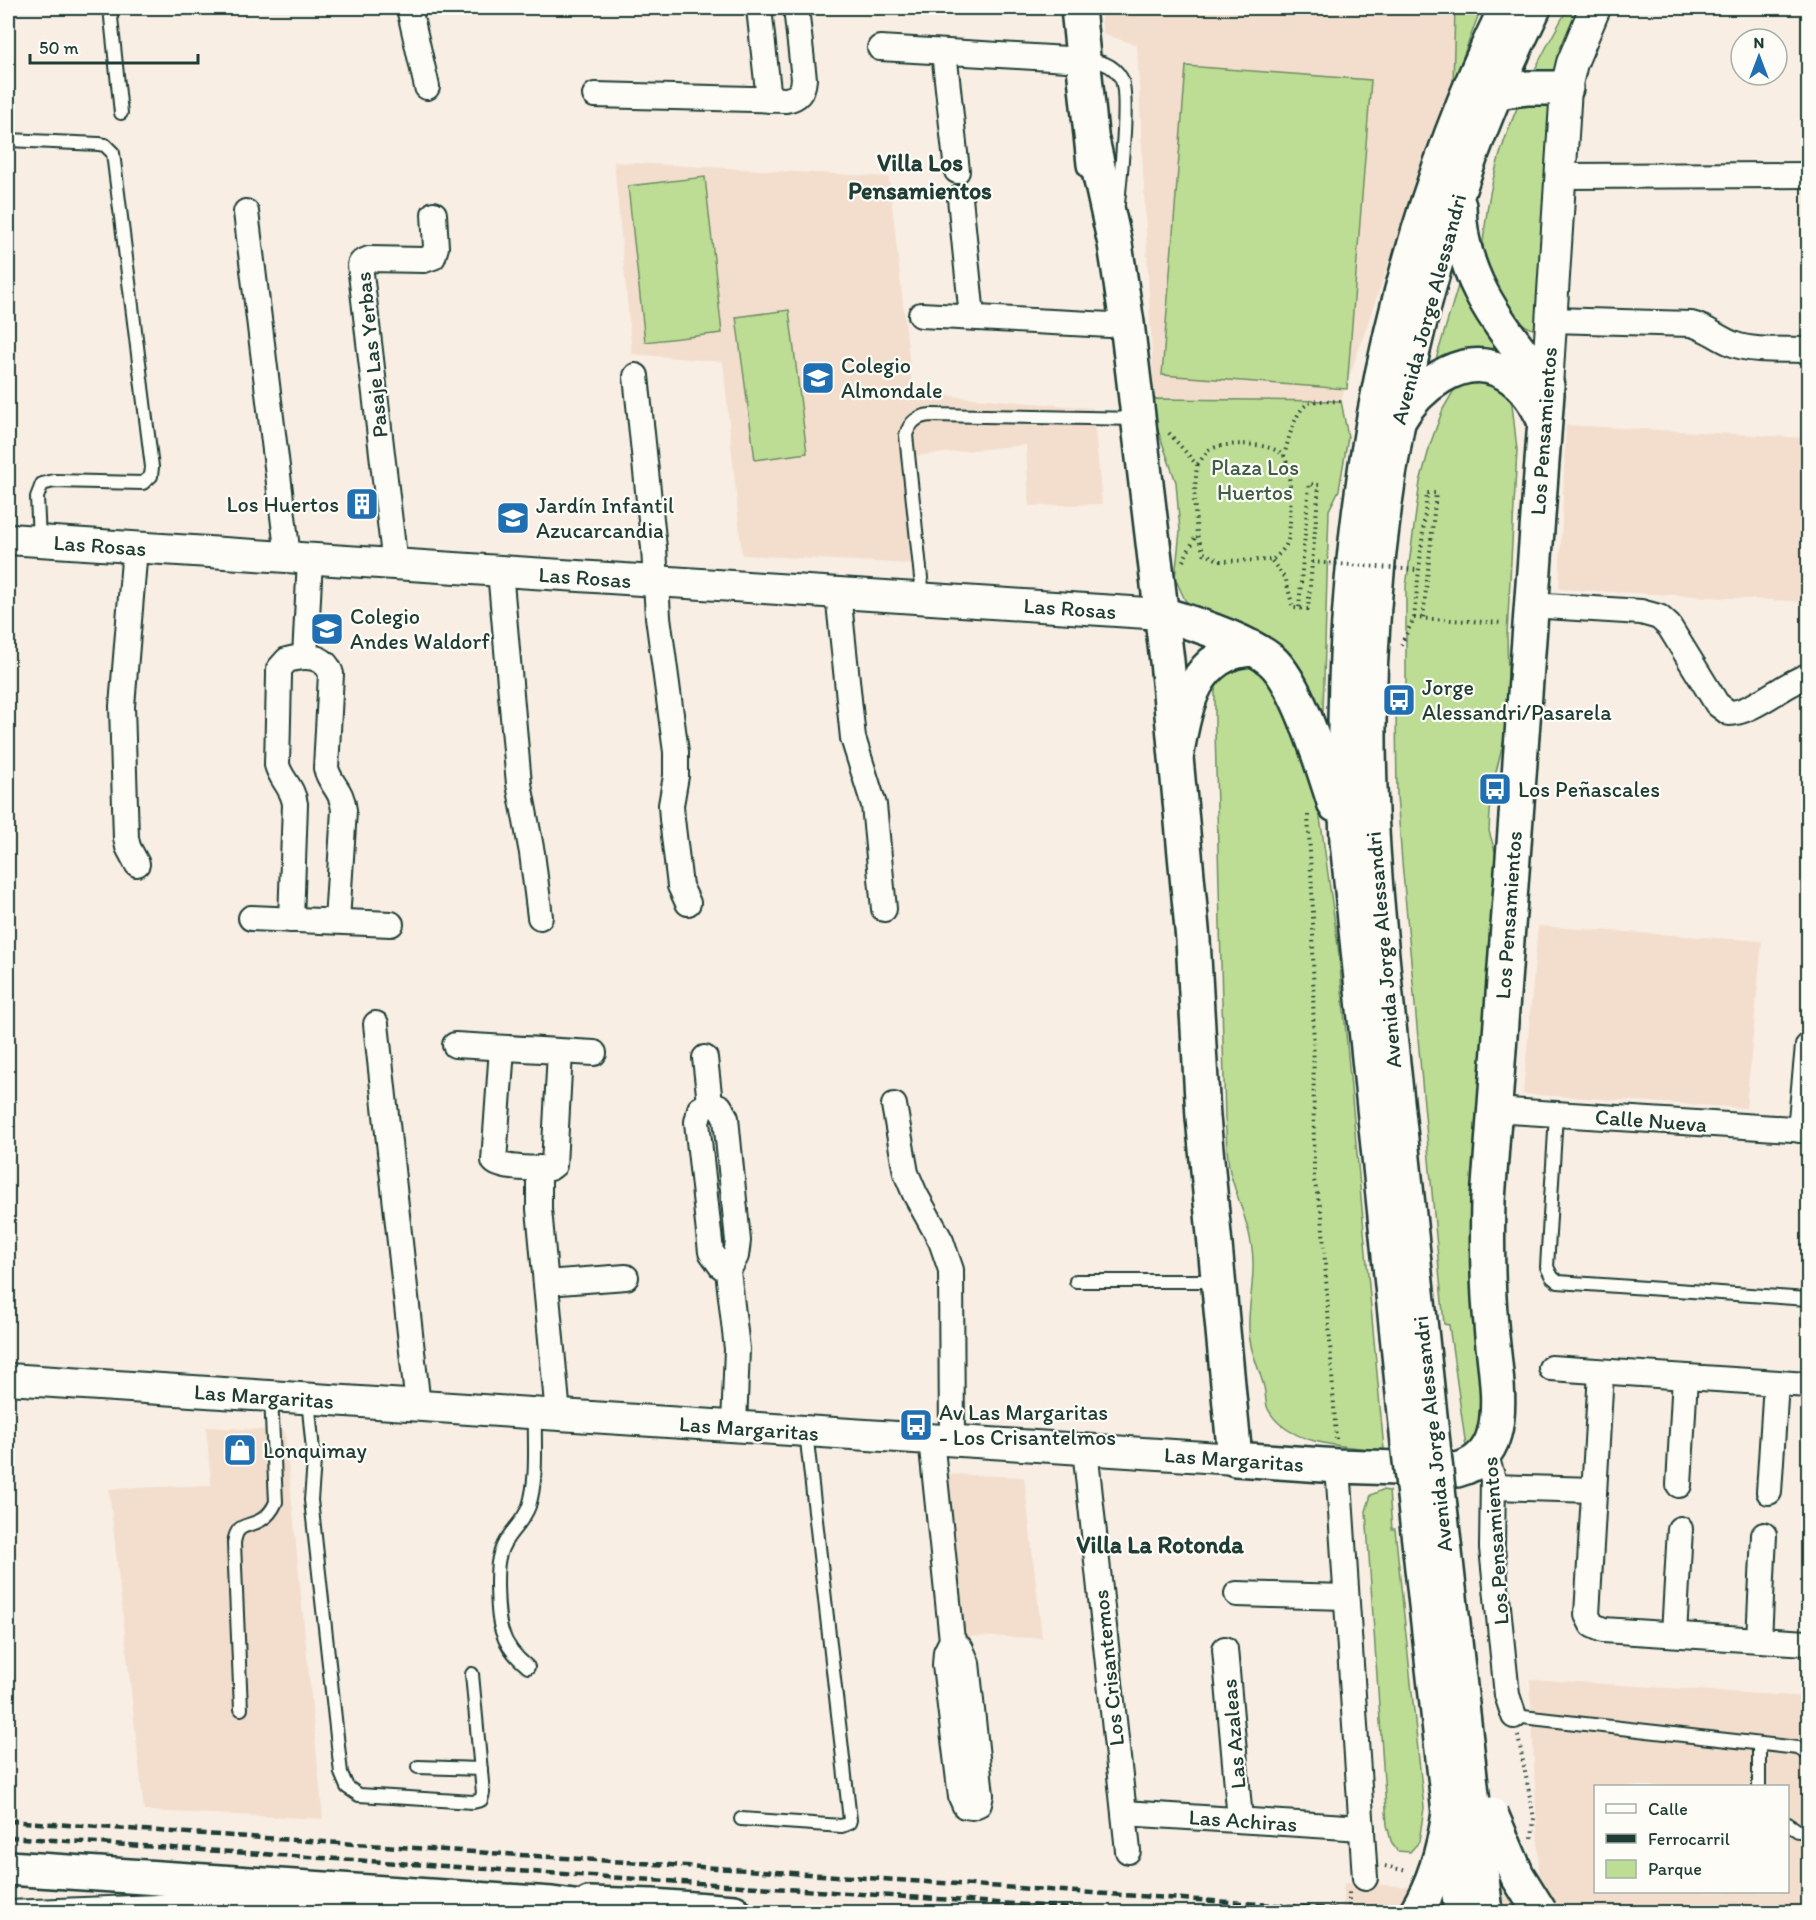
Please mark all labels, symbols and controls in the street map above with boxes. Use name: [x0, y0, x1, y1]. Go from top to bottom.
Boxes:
scale bar: [30, 27, 198, 65]
north arrow: [1729, 27, 1789, 87]
text: N: [1754, 33, 1764, 52]
text: 50 m: [39, 37, 79, 59]
district label: Villa Los Pensamientos: [848, 148, 992, 205]
street label: Avenida Jorge Alessandri: [1385, 191, 1472, 427]
street label: Pasaje Las Yerbas: [349, 271, 394, 439]
street label: Los Pensamientos: [1524, 346, 1563, 516]
place label: Colegio Almondale: [841, 352, 943, 404]
school or university icon: Colegio Almondale: [800, 360, 836, 396]
park label: Plaza Los Huertos: [1211, 454, 1299, 506]
building icon: Los Huertos: [344, 486, 380, 522]
place label: Los Huertos: [226, 491, 339, 518]
place label: Jardín Infantil Azucarcandia: [536, 492, 674, 544]
school or university icon: Jardín Infantil Azucarcandia: [495, 500, 531, 536]
street label: Las Rosas: [53, 529, 147, 562]
street label: Las Rosas: [538, 561, 632, 594]
street label: Las Rosas: [1023, 592, 1117, 625]
place label: Colegio Andes Waldorf: [350, 603, 490, 655]
school or university icon: Colegio Andes Waldorf: [309, 611, 345, 647]
place label: Jorge Alessandri/Pasarela: [1422, 674, 1612, 726]
bus stop icon: Jorge Alessandri/Pasarela: [1381, 682, 1417, 718]
bus stop icon: Los Peñascales: [1477, 771, 1513, 807]
place label: Los Peñascales: [1518, 776, 1660, 803]
street label: Avenida Jorge Alessandri: [1360, 830, 1407, 1069]
street label: Los Pensamientos: [1489, 830, 1528, 1000]
street label: Calle Nueva: [1594, 1103, 1708, 1138]
street label: Avenida Jorge Alessandri: [1407, 1314, 1458, 1553]
street label: Las Margaritas: [193, 1378, 335, 1415]
place label: Av Las Margaritas - Los Crisantelmos: [939, 1399, 1116, 1451]
bus stop icon: Av Las Margaritas - Los Crisantelmos: [898, 1407, 934, 1443]
street label: Las Margaritas: [678, 1410, 820, 1447]
shop icon: Lonquimay: [222, 1432, 258, 1468]
place label: Lonquimay: [263, 1437, 367, 1464]
street label: Las Margaritas: [1163, 1441, 1305, 1478]
street label: Los Pensamientos: [1476, 1456, 1515, 1626]
district label: Villa La Rotonda: [1076, 1530, 1244, 1559]
street label: Los Crisantemos: [1087, 1588, 1130, 1748]
street label: Las Azaleas: [1215, 1678, 1252, 1790]
legend: [1594, 1785, 1789, 1893]
text: Calle: [1648, 1798, 1688, 1820]
street label: Las Achiras: [1188, 1803, 1298, 1838]
text: Ferrocarril: [1648, 1828, 1730, 1850]
text: Parque: [1648, 1858, 1702, 1880]

